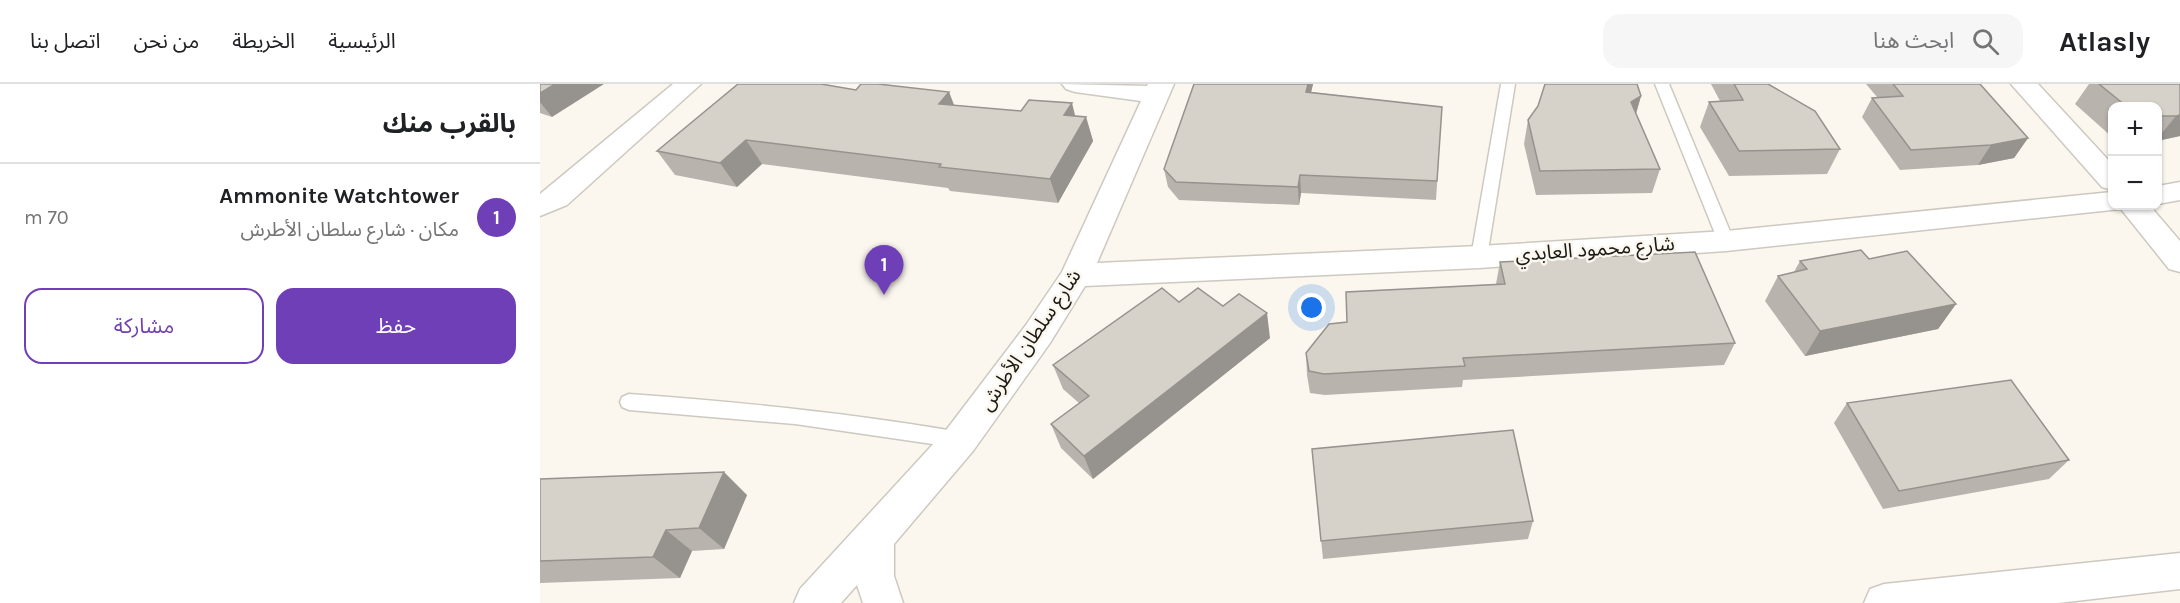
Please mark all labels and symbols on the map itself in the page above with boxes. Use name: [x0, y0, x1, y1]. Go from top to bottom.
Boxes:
street label: شارع محمود العابدي: [1515, 232, 1676, 270]
pin: 1: [864, 246, 904, 295]
street label: شارع سلطان الأطرش: [974, 265, 1088, 417]
your location: [1297, 293, 1326, 322]

